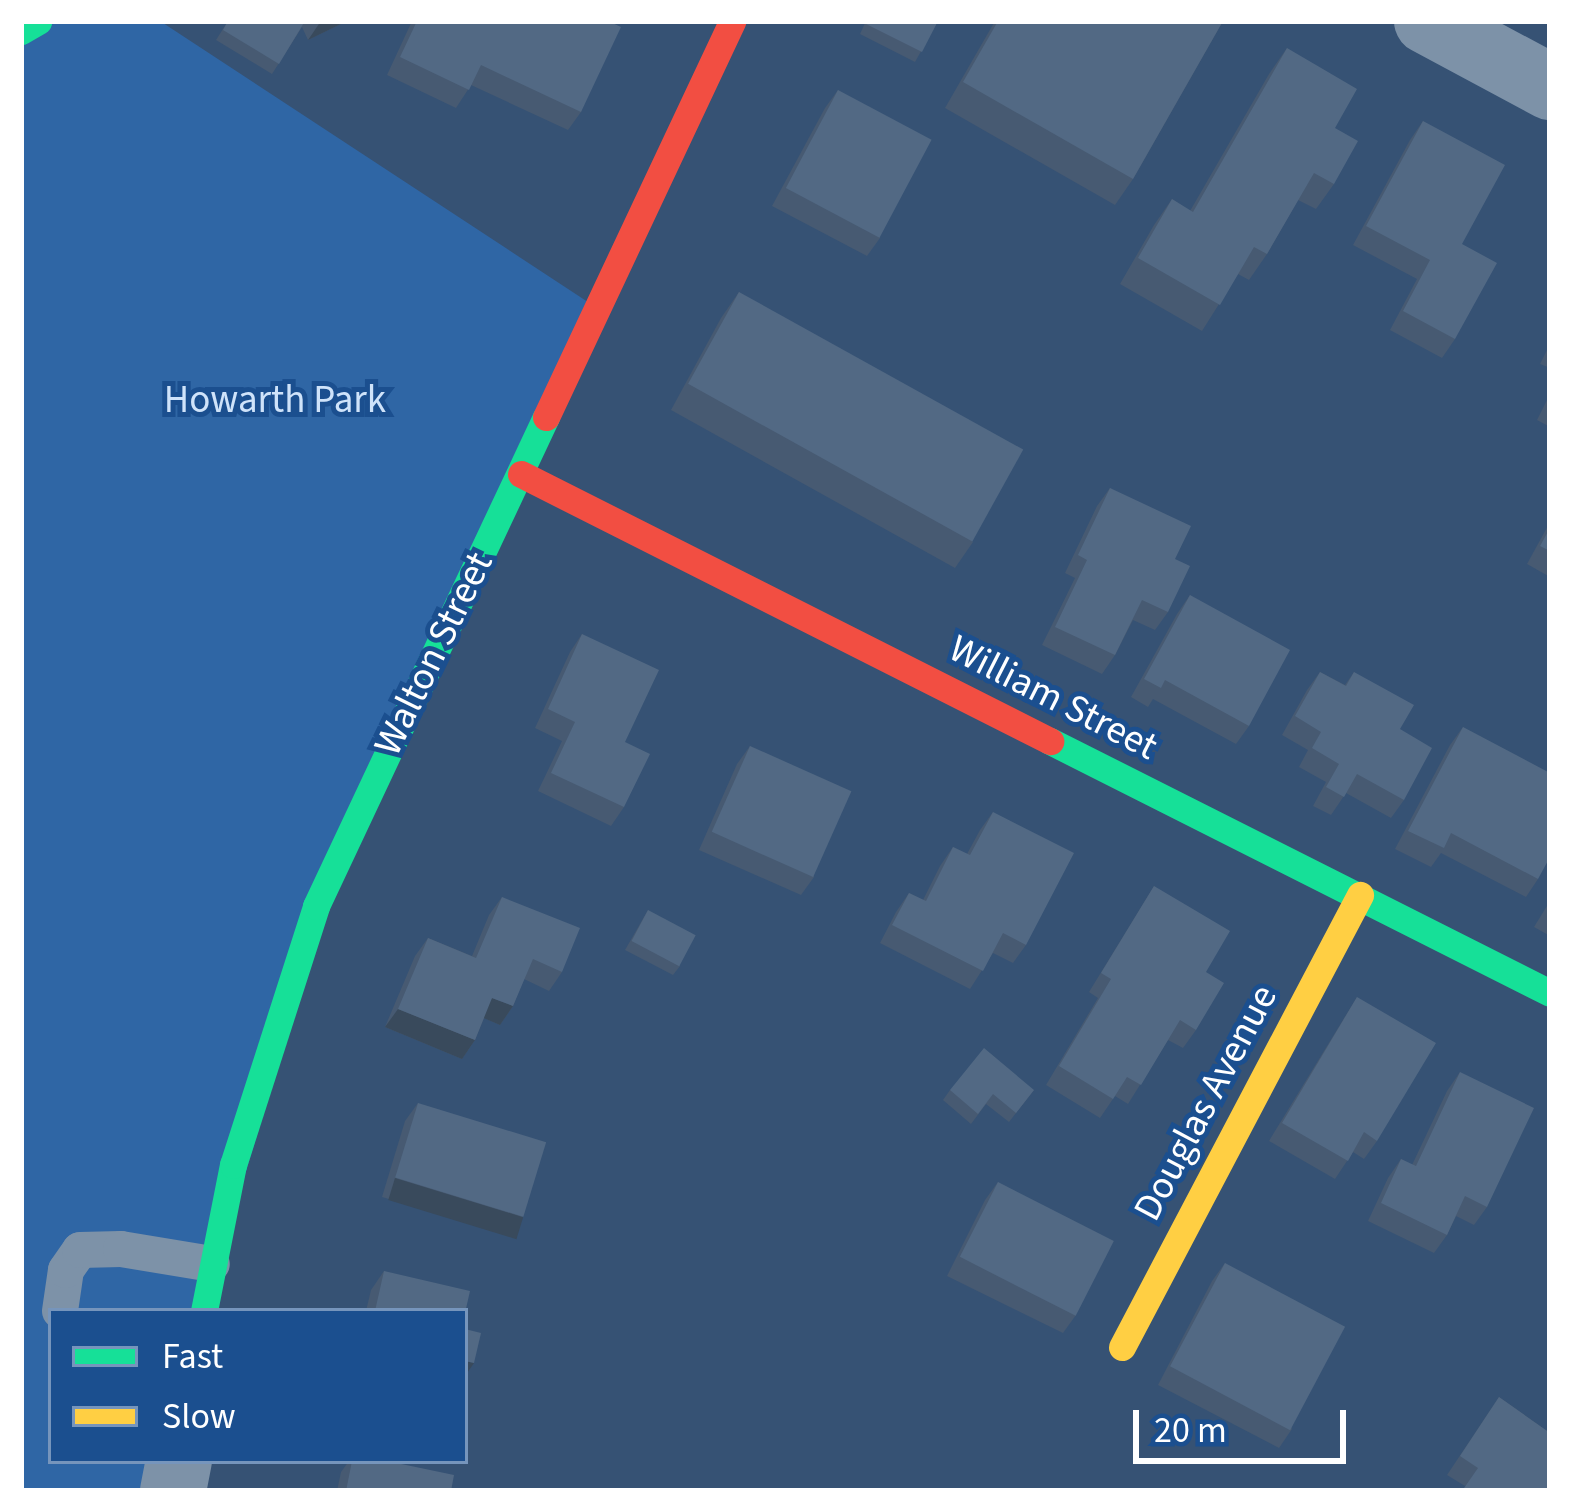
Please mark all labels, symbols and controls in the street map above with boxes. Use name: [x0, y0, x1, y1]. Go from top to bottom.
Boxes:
park label: Howarth Park: [164, 377, 386, 423]
street label: Walton Street: [365, 545, 503, 763]
street label: William Street: [941, 626, 1165, 770]
street label: Douglas Avenue: [1124, 977, 1288, 1229]
legend: [48, 1308, 468, 1464]
text: Fast: [162, 1331, 223, 1382]
scale bar: [1139, 1386, 1352, 1460]
text: Slow: [162, 1391, 236, 1442]
text: 20 m: [1154, 1405, 1227, 1456]

